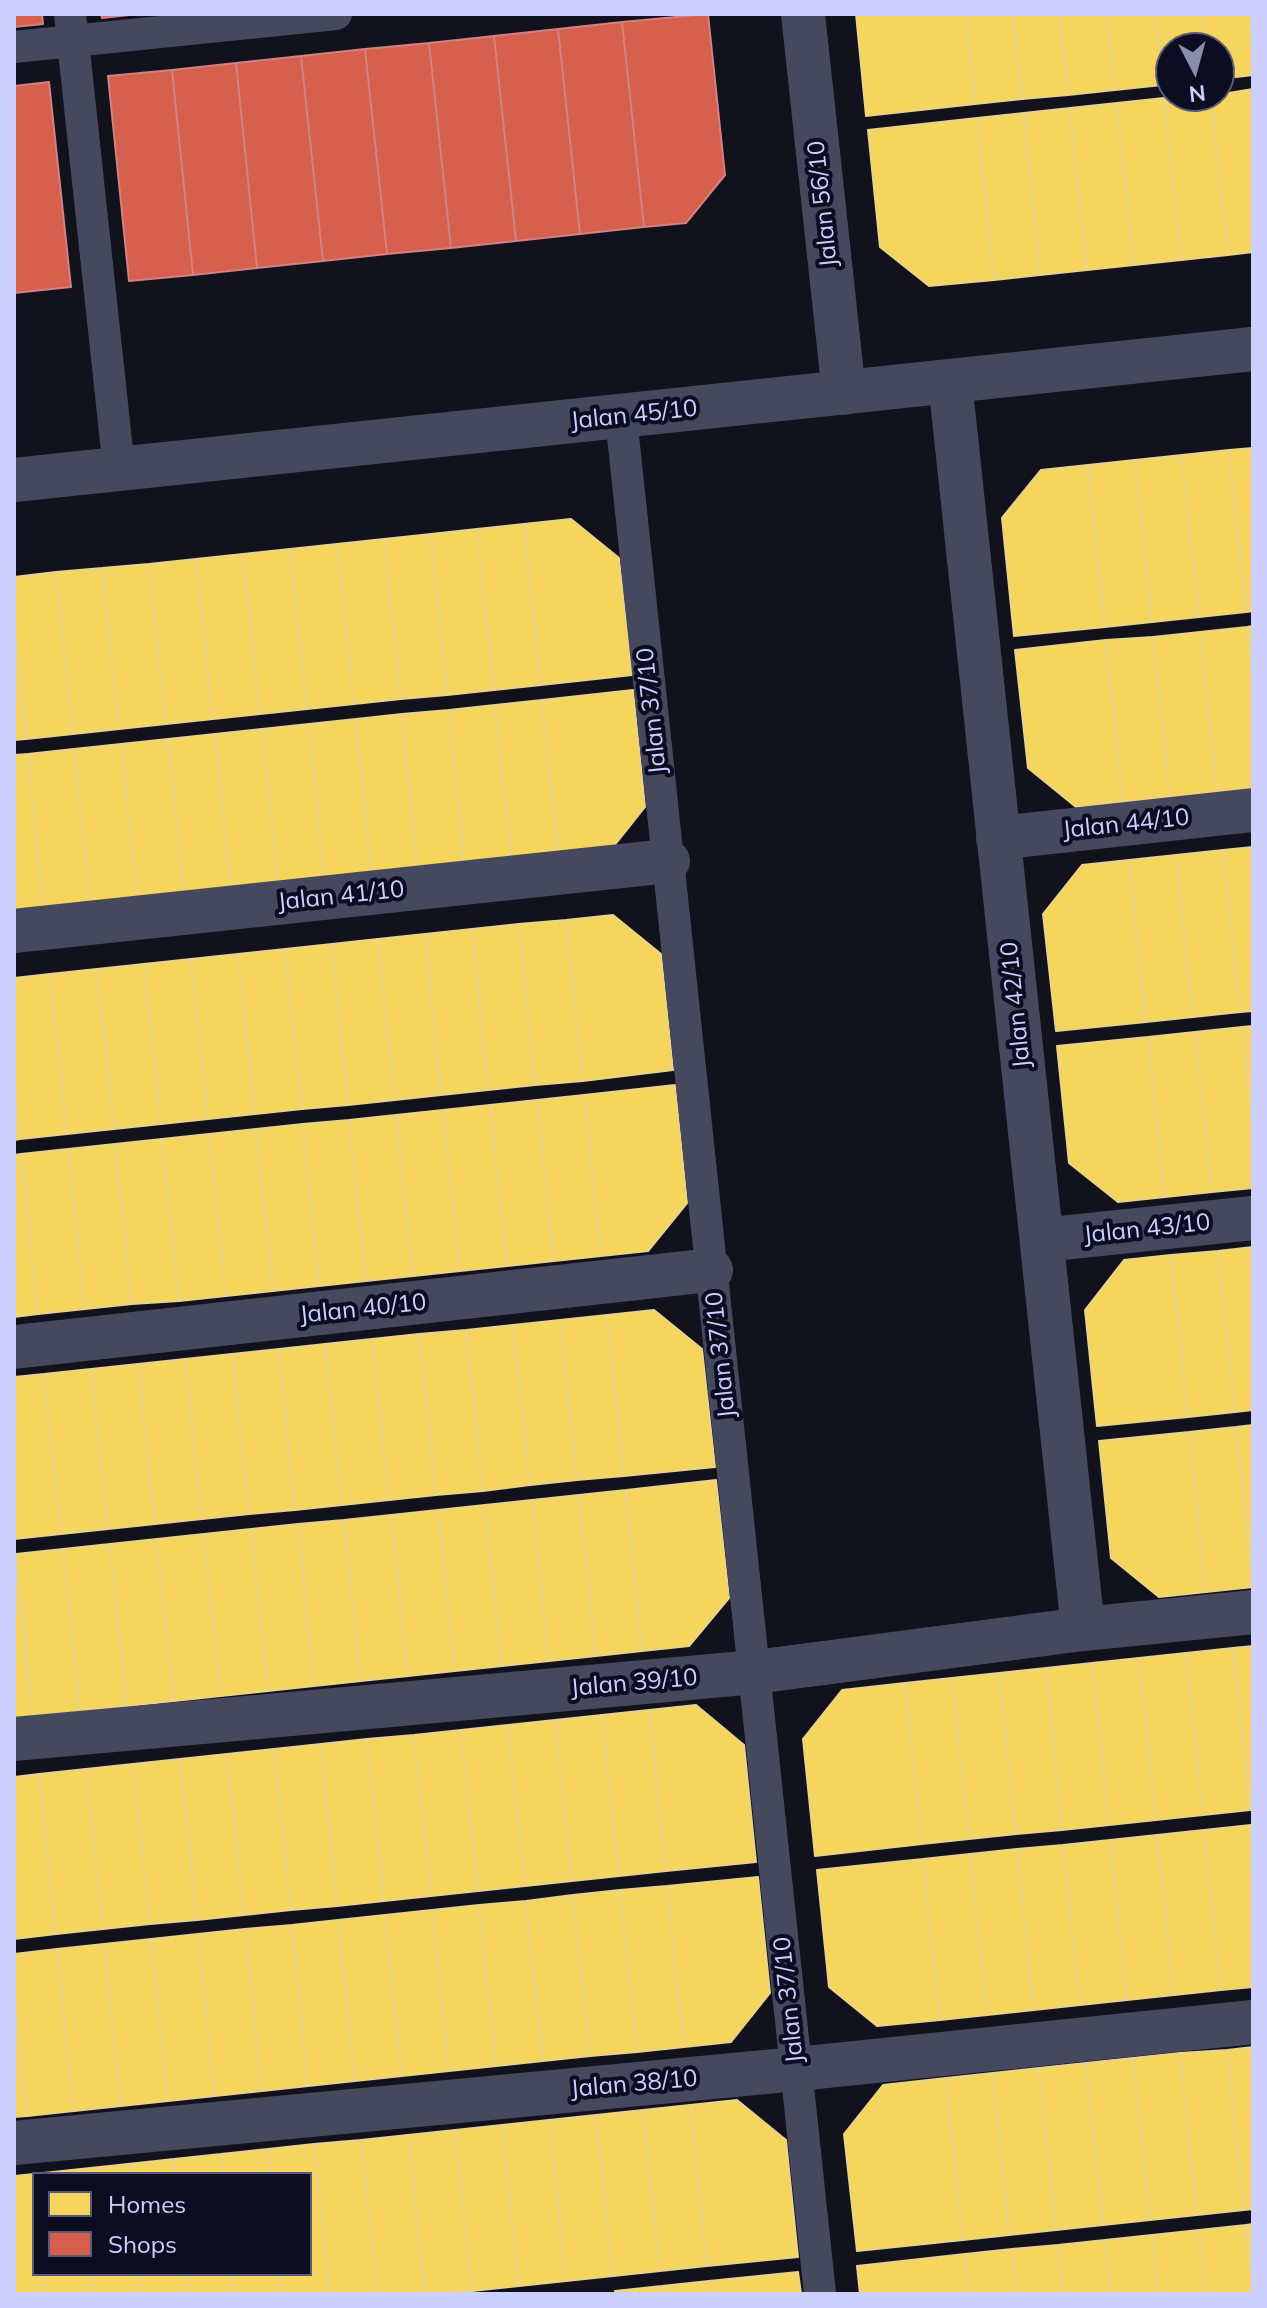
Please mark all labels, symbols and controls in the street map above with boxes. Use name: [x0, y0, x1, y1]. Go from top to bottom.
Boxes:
north arrow: [1155, 32, 1235, 112]
text: N: [1188, 79, 1207, 109]
street label: Jalan 56/10: [802, 139, 844, 269]
street label: Jalan 45/10: [569, 394, 699, 436]
street label: Jalan 37/10: [631, 646, 673, 776]
street label: Jalan 44/10: [1061, 803, 1191, 845]
street label: Jalan 41/10: [276, 875, 406, 917]
street label: Jalan 42/10: [995, 940, 1037, 1070]
street label: Jalan 43/10: [1082, 1208, 1212, 1250]
street label: Jalan 40/10: [298, 1288, 428, 1330]
street label: Jalan 37/10: [700, 1290, 742, 1420]
street label: Jalan 39/10: [569, 1663, 699, 1703]
street label: Jalan 37/10: [768, 1935, 810, 2065]
street label: Jalan 38/10: [569, 2064, 699, 2104]
legend: [32, 2172, 312, 2276]
text: Homes: [108, 2189, 186, 2219]
text: Shops: [108, 2229, 177, 2259]

